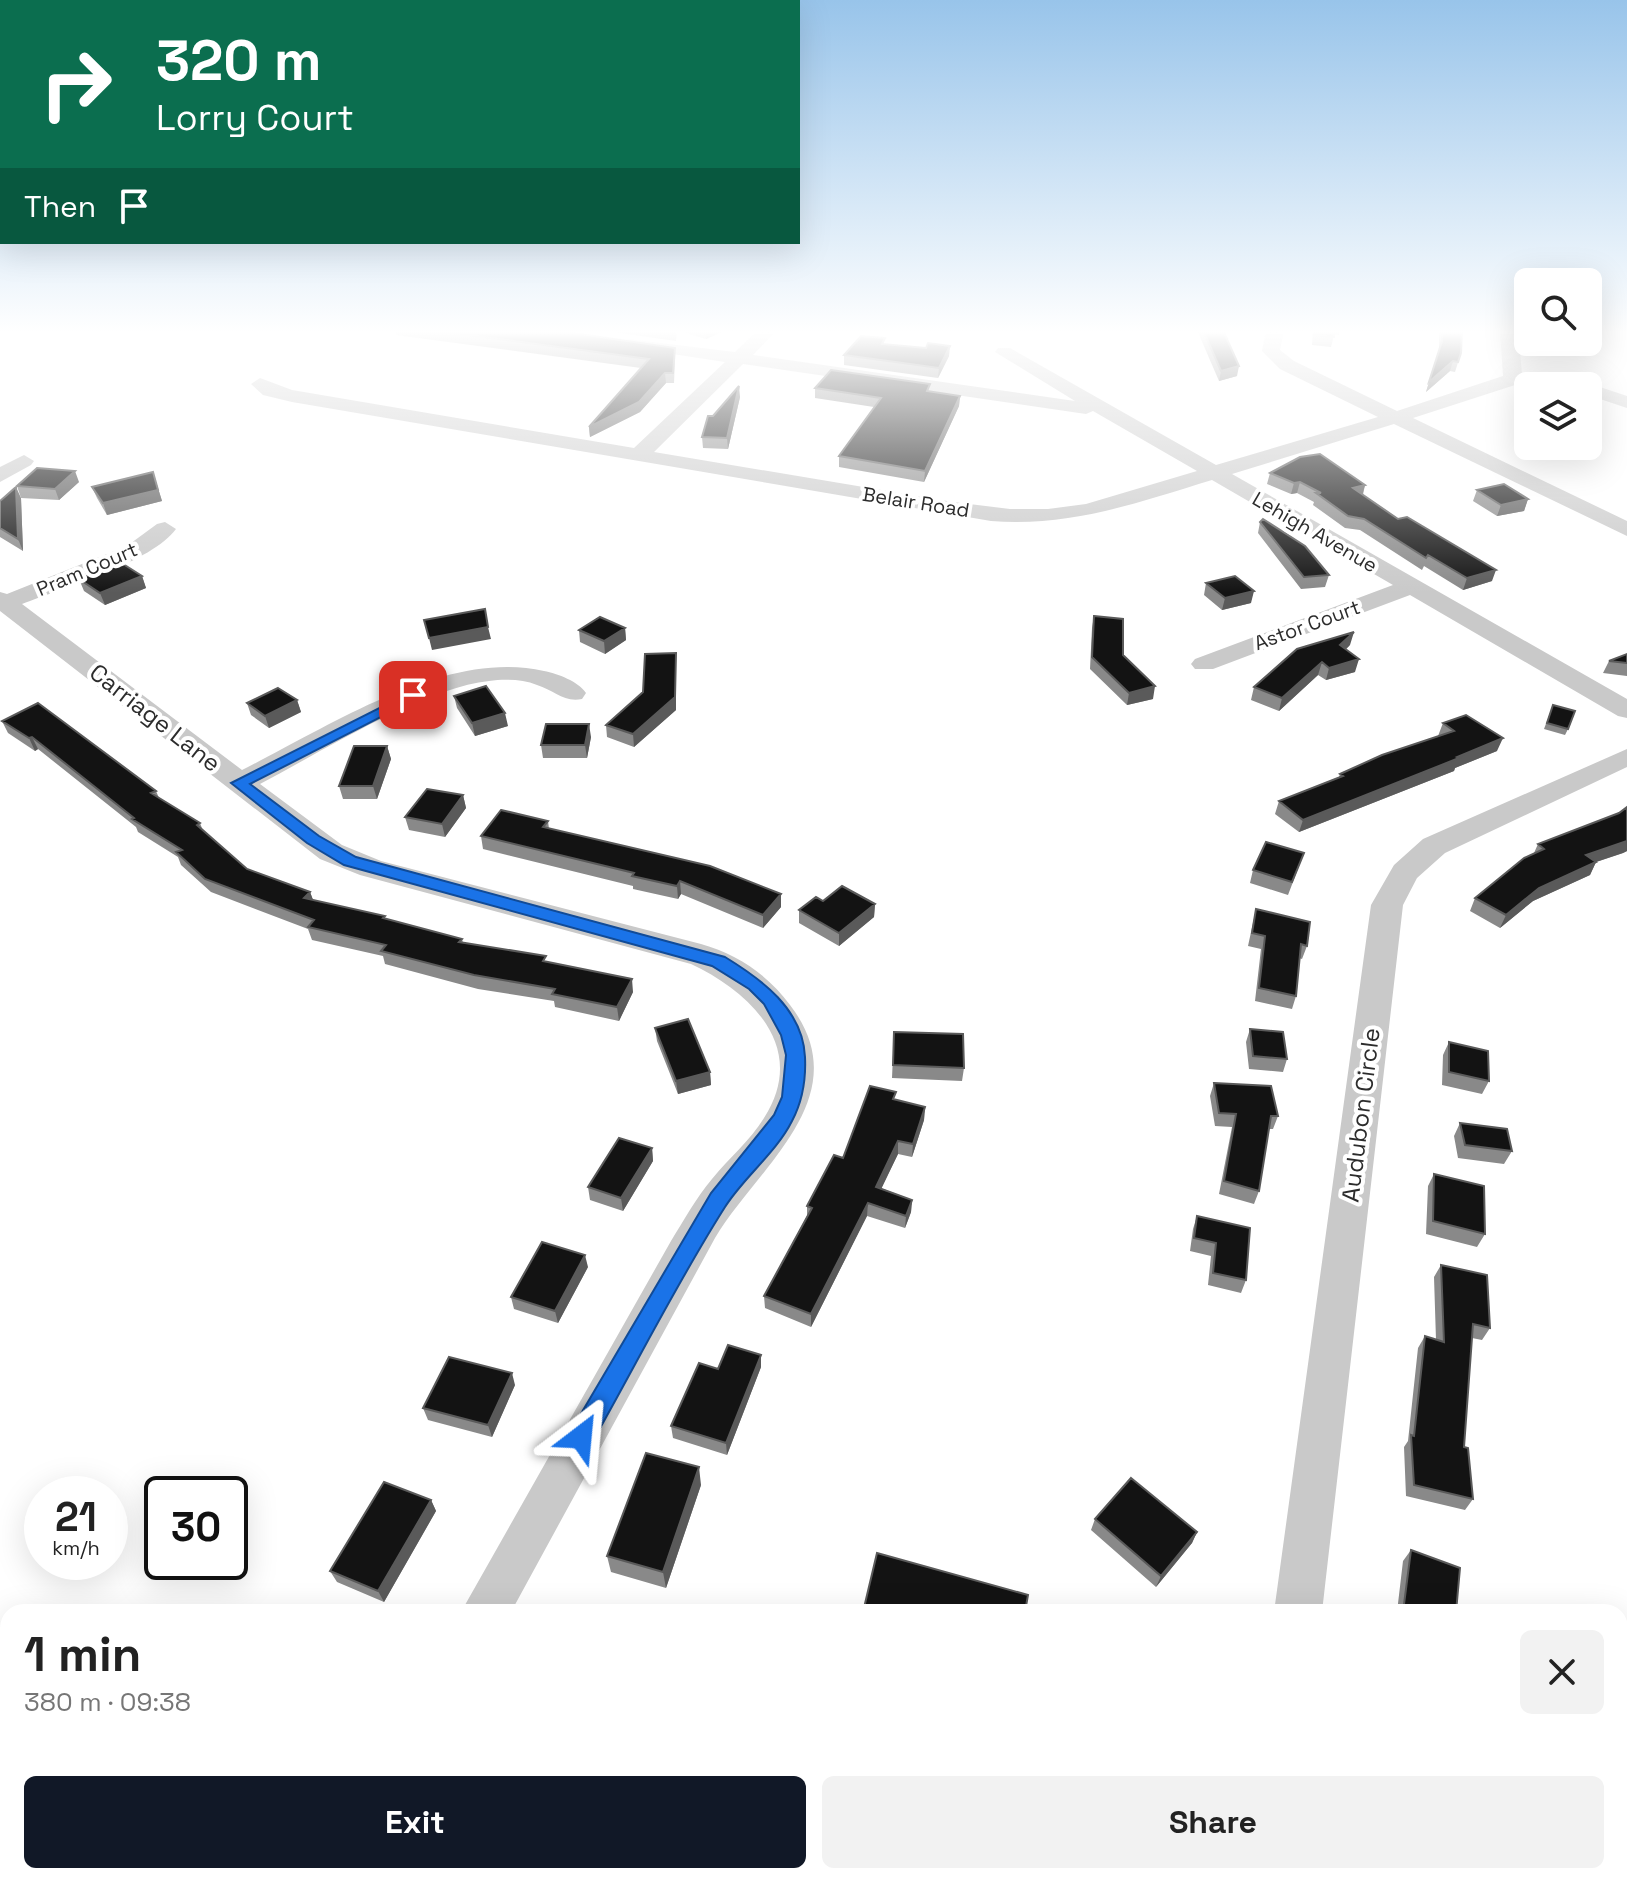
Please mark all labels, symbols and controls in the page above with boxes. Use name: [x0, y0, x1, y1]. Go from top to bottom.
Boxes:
text: 320 m: [156, 25, 322, 96]
icon: right: [24, 32, 128, 136]
text: Lorry Court: [156, 95, 354, 141]
icon: arrive: [112, 184, 156, 228]
text: Then: [24, 187, 96, 226]
map controls: [1514, 268, 1602, 460]
button: search: [1514, 268, 1602, 356]
button: layers: [1514, 372, 1602, 460]
street label: Belair Road: [861, 481, 971, 523]
street label: Lehigh Avenue: [1248, 486, 1382, 578]
street label: Pram Court: [33, 536, 141, 602]
street label: Astor Court: [1250, 594, 1364, 656]
street label: Carriage Lane: [83, 657, 227, 779]
pin: [379, 661, 447, 729]
icon: arrive: [391, 673, 435, 717]
street label: Audubon Circle: [1334, 1026, 1387, 1204]
position arrow: [539, 1395, 623, 1479]
speed limit sign: 30: [144, 1476, 248, 1580]
text: 21: [55, 1492, 97, 1543]
text: km/h: [52, 1535, 100, 1561]
text: 1 min: [24, 1624, 141, 1685]
button: close: [1520, 1630, 1604, 1714]
text: 380 m · 09:38: [24, 1685, 191, 1719]
button: Exit: [24, 1776, 806, 1868]
button: Share: [822, 1776, 1604, 1868]

